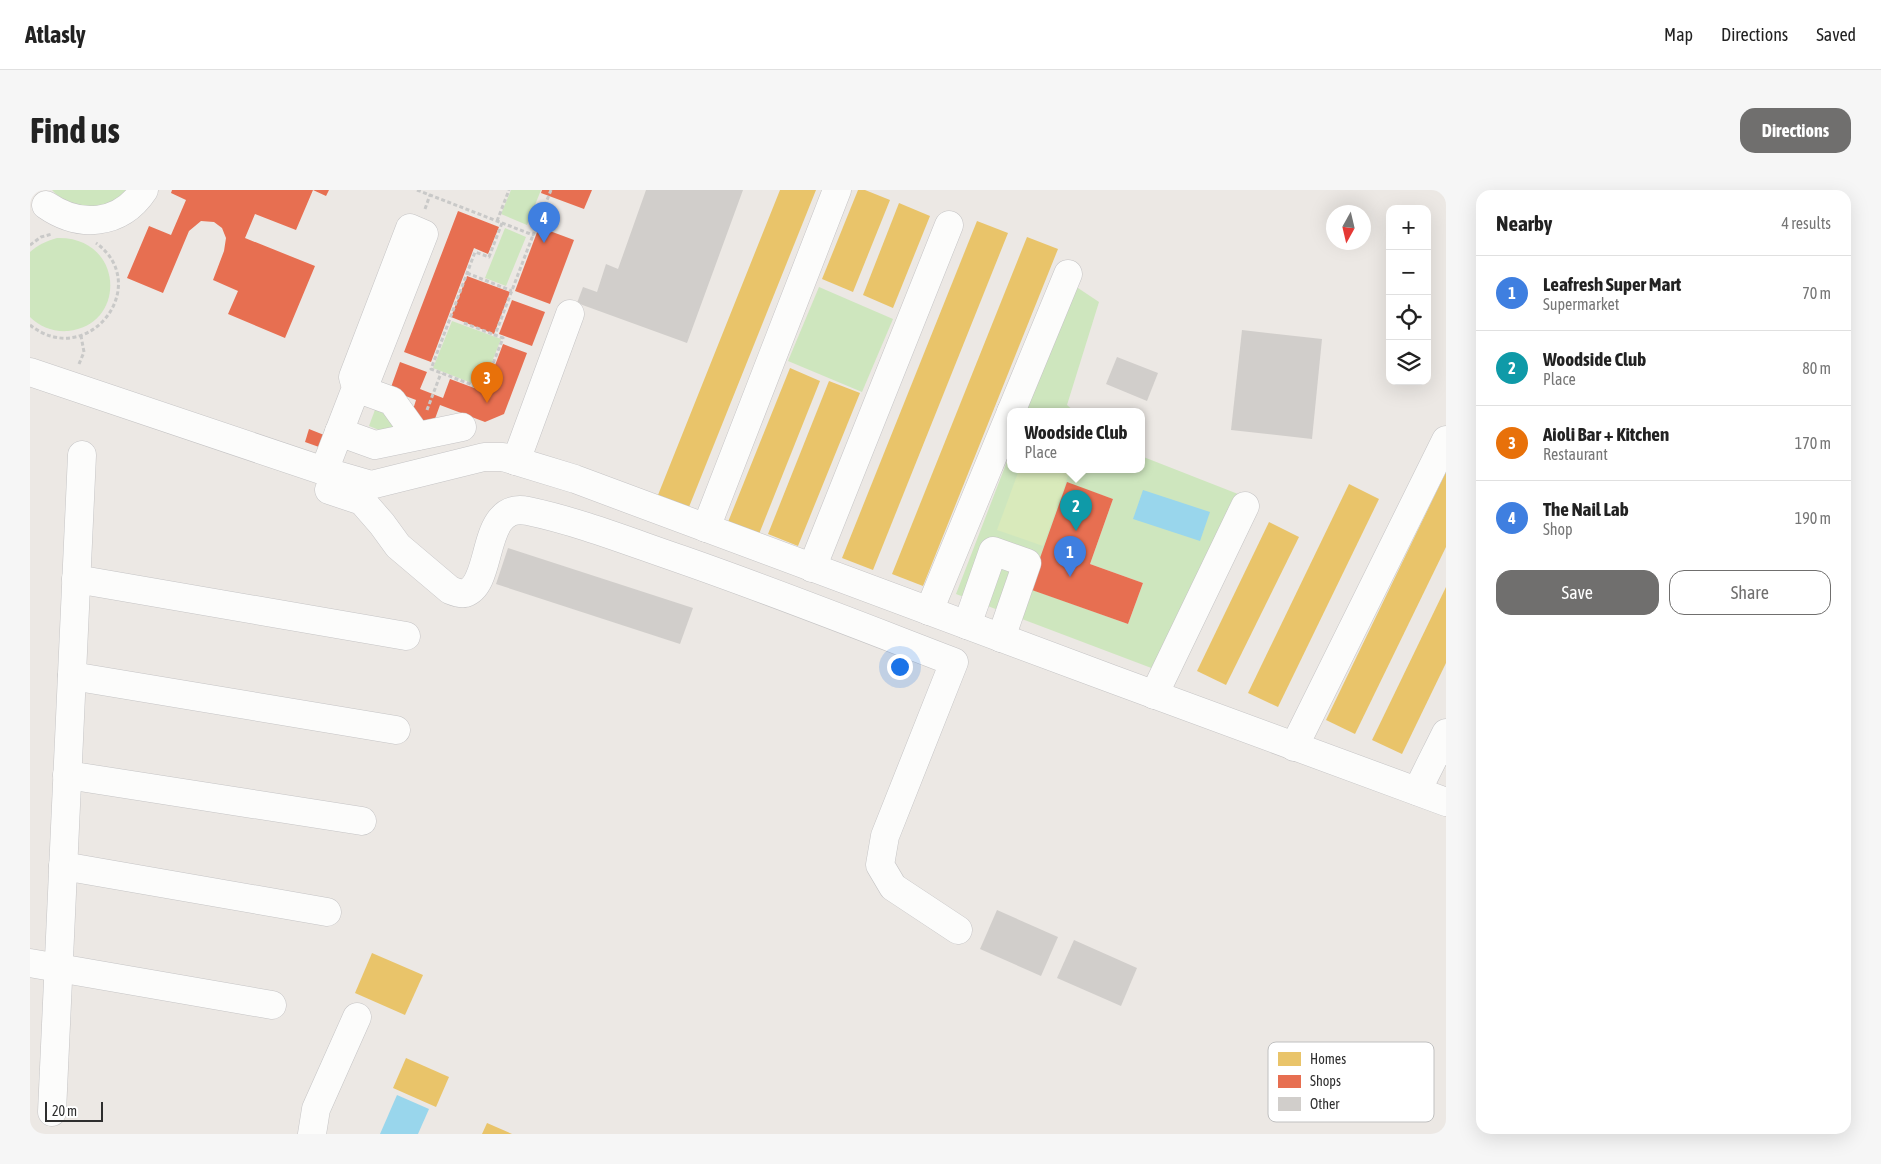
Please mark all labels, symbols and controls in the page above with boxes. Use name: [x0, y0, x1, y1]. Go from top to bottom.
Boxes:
text: Atlasly: [25, 21, 86, 48]
text: Map: [1664, 24, 1693, 45]
text: Directions: [1721, 24, 1788, 45]
text: Saved: [1816, 24, 1856, 45]
button: Directions: [1740, 108, 1851, 153]
text: Find us: [30, 110, 120, 150]
pin: 4: [528, 202, 560, 243]
north arrow: [1326, 205, 1371, 250]
map controls: [1386, 205, 1431, 385]
button: +: [1386, 205, 1431, 250]
text: Nearby: [1496, 211, 1552, 235]
text: 4 results: [1781, 214, 1831, 232]
button: −: [1386, 250, 1431, 295]
text: Leafresh Super Mart: [1543, 273, 1681, 295]
text: 1: [1508, 284, 1516, 302]
text: 70 m: [1802, 284, 1831, 302]
button: locate: [1386, 295, 1431, 340]
text: Supermarket: [1543, 295, 1619, 313]
button: layers: [1386, 340, 1431, 385]
text: Woodside Club: [1543, 348, 1646, 370]
text: 2: [1508, 359, 1516, 377]
text: 80 m: [1802, 359, 1831, 377]
pin: 3: [471, 362, 503, 403]
text: Place: [1543, 370, 1576, 388]
popup: [1007, 408, 1145, 473]
text: Woodside Club: [1024, 421, 1128, 443]
text: Aioli Bar + Kitchen: [1543, 423, 1669, 445]
text: 3: [1508, 434, 1516, 452]
text: 170 m: [1795, 434, 1831, 452]
text: Place: [1024, 443, 1057, 461]
text: Restaurant: [1543, 445, 1608, 463]
pin: 2: [1060, 490, 1092, 531]
text: The Nail Lab: [1543, 498, 1629, 520]
text: 4: [1508, 509, 1516, 527]
text: 190 m: [1795, 509, 1831, 527]
text: Shop: [1543, 520, 1573, 538]
pin: 1: [1054, 536, 1086, 577]
button: Save: [1496, 570, 1659, 615]
button: Share: [1669, 570, 1831, 615]
your location: [887, 654, 913, 680]
legend: [1268, 1042, 1434, 1122]
text: Homes: [1310, 1051, 1346, 1067]
text: Shops: [1310, 1073, 1341, 1089]
text: Other: [1310, 1096, 1340, 1112]
scale bar: [45, 1099, 102, 1122]
text: 20 m: [52, 1103, 77, 1119]

